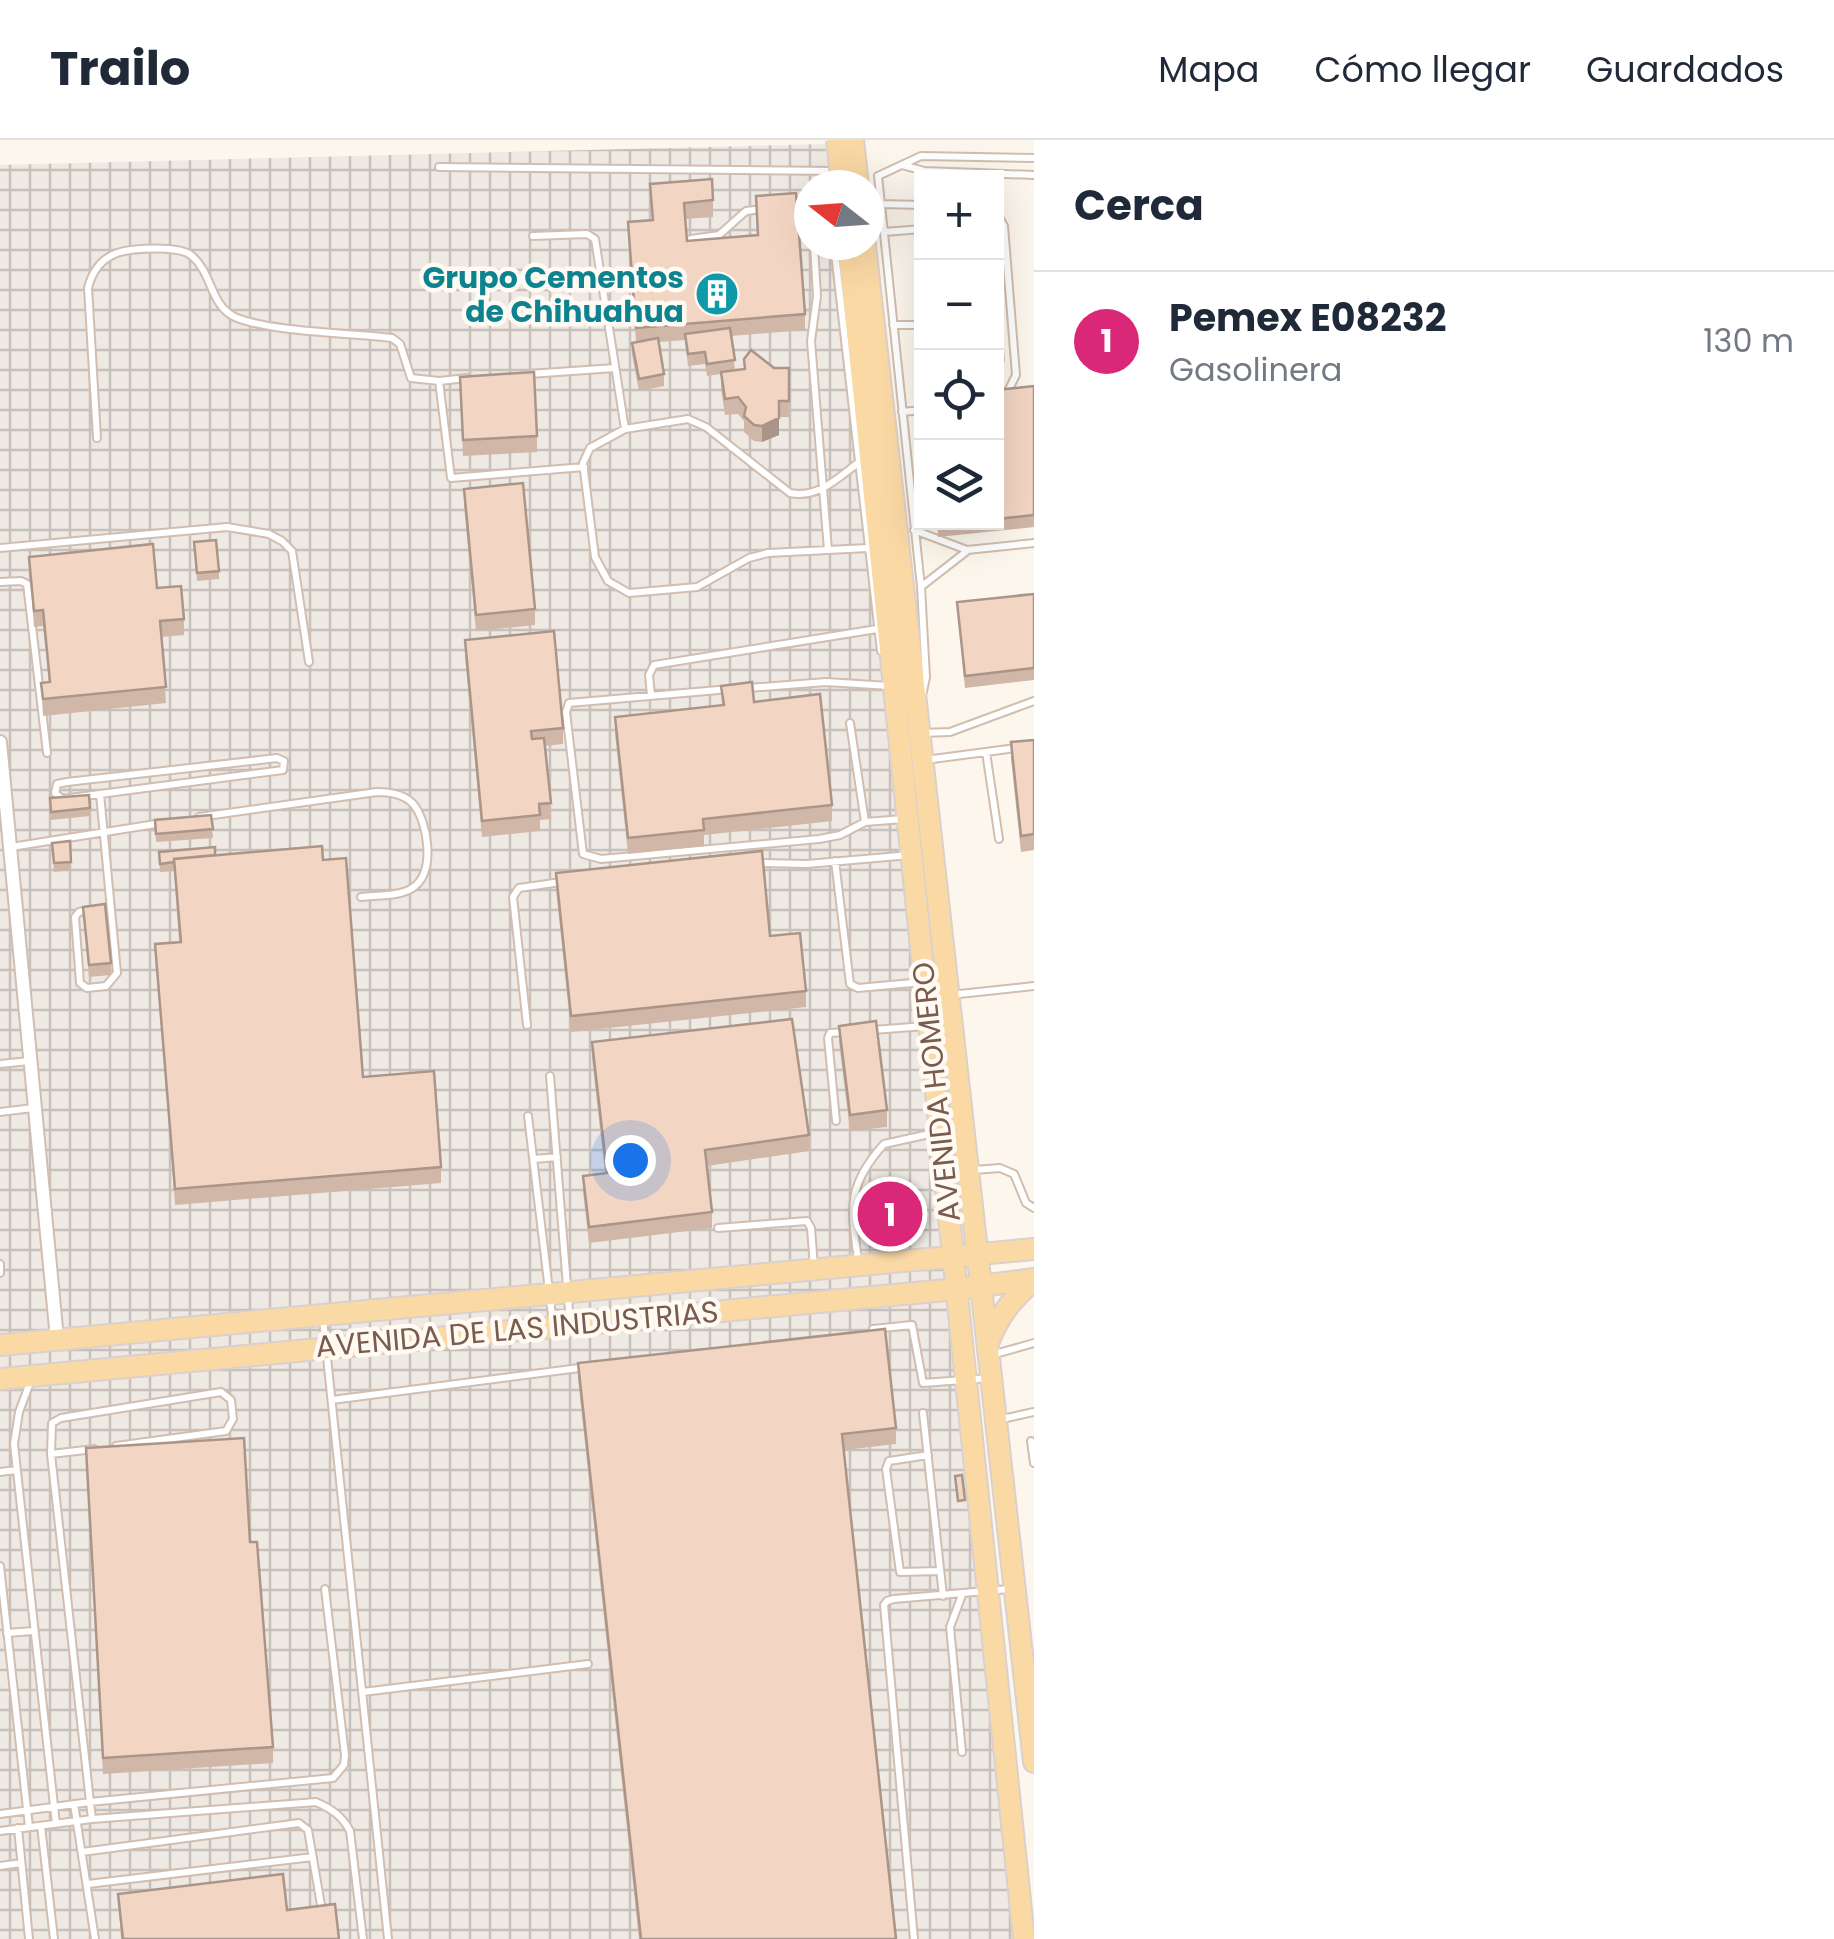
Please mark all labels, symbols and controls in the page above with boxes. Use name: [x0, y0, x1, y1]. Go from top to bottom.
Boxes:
text: Trailo: [50, 35, 190, 102]
text: Mapa: [1158, 45, 1259, 94]
text: Cómo llegar: [1314, 45, 1531, 94]
text: Guardados: [1586, 45, 1784, 94]
north arrow: [794, 170, 884, 260]
map controls: [914, 170, 1004, 530]
button: +: [914, 170, 1004, 260]
text: Cerca: [1074, 176, 1204, 235]
place label: Grupo Cementos de Chihuahua: [422, 256, 684, 333]
button: −: [914, 260, 1004, 350]
building icon: Grupo Cementos de Chihuahua: [694, 271, 740, 317]
text: Pemex E08232: [1169, 291, 1447, 344]
text: 1: [1100, 318, 1113, 363]
text: 130 m: [1703, 318, 1794, 363]
text: Gasolinera: [1169, 347, 1342, 392]
button: locate: [914, 350, 1004, 440]
button: layers: [914, 440, 1004, 530]
street label: AVENIDA HOMERO: [901, 960, 971, 1224]
your location: [605, 1135, 656, 1186]
pin: 1: [858, 1176, 922, 1252]
street label: AVENIDA DE LAS INDUSTRIAS: [314, 1290, 720, 1368]

